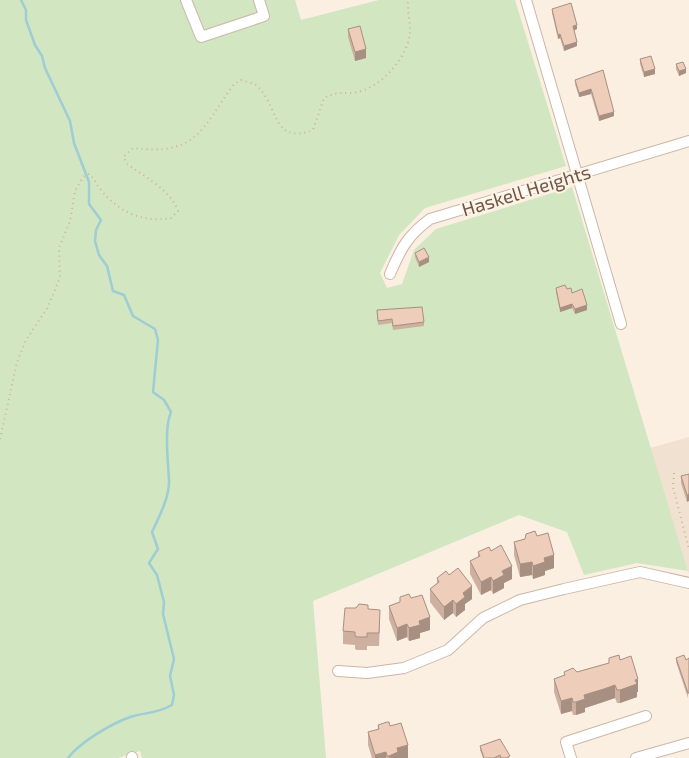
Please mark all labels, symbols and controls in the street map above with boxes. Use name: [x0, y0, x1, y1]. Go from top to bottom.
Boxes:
street label: Haskell Heights: [459, 159, 593, 221]

